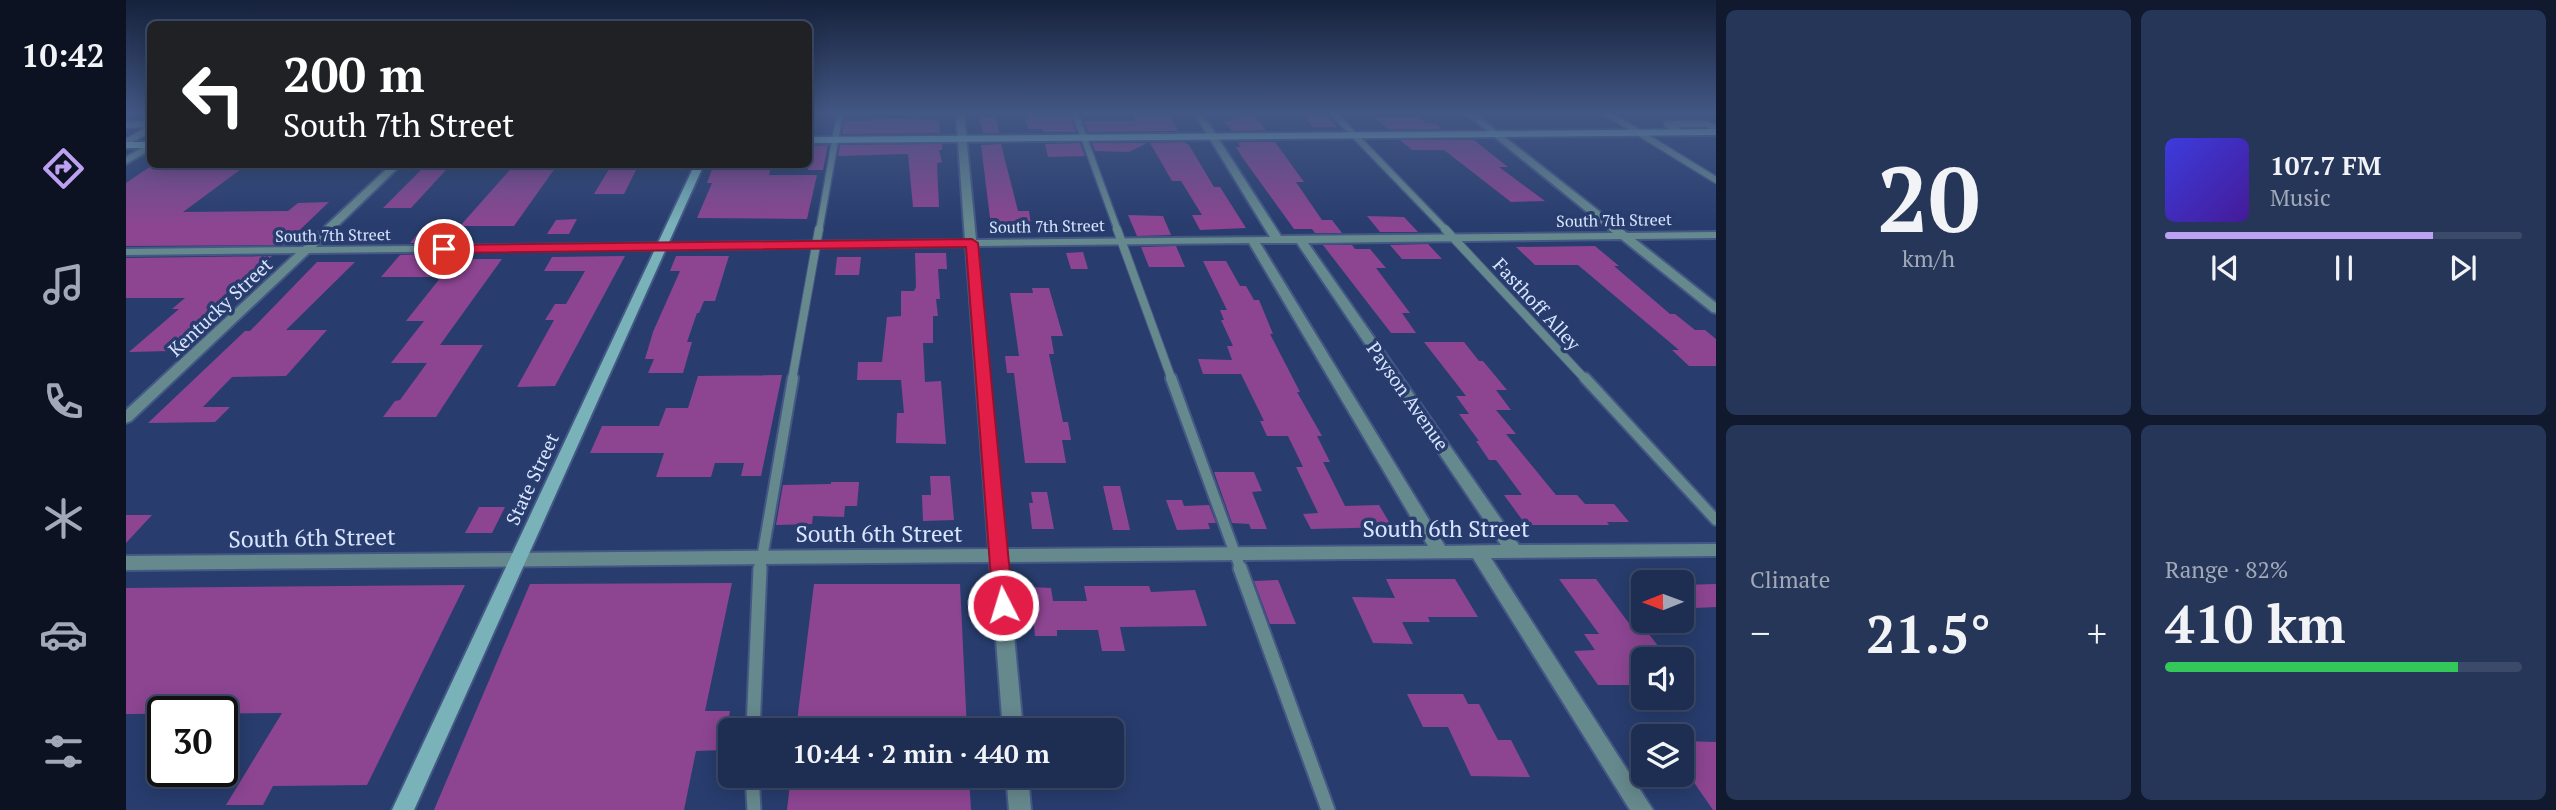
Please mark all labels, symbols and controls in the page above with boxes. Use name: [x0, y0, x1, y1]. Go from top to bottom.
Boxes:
text: 10:42: [21, 34, 105, 76]
text: 200 m: [283, 41, 425, 106]
icon: left: [168, 49, 259, 140]
text: South 7th Street: [283, 104, 514, 146]
text: 20: [1877, 137, 1980, 258]
icon: directions: [39, 144, 88, 193]
text: 107.7 FM: [2270, 148, 2381, 182]
text: Music: [2270, 182, 2331, 213]
street label: South 7th Street: [1556, 208, 1672, 232]
street label: South 7th Street: [989, 214, 1105, 238]
pin: [414, 219, 474, 279]
street label: South 7th Street: [275, 223, 391, 247]
icon: arrive: [425, 230, 463, 268]
text: km/h: [1902, 243, 1955, 274]
icon: previous: [2206, 249, 2244, 287]
icon: pause: [2325, 249, 2363, 287]
icon: next: [2444, 249, 2482, 287]
street label: Kentucky Street: [162, 252, 277, 361]
street label: Fasthoff Alley: [1488, 252, 1587, 355]
icon: music: [39, 260, 88, 309]
street label: Payson Avenue: [1362, 337, 1455, 455]
icon: phone: [39, 377, 88, 426]
street label: State Street: [499, 429, 564, 529]
icon: climate: [39, 494, 88, 543]
street label: South 6th Street: [1362, 513, 1530, 544]
street label: South 6th Street: [795, 518, 963, 549]
street label: South 6th Street: [228, 521, 396, 554]
text: Range · 82%: [2165, 554, 2288, 585]
text: Climate: [1750, 564, 1830, 595]
position arrow: [966, 568, 1040, 642]
north arrow: [1631, 570, 1694, 634]
map controls: [1631, 570, 1694, 787]
text: 410 km: [2165, 589, 2346, 658]
text: 21.5°: [1866, 599, 1991, 668]
text: −: [1750, 608, 1770, 658]
text: +: [2087, 608, 2107, 658]
icon: car: [39, 610, 88, 659]
button: sound: [1631, 647, 1694, 710]
speed limit sign: 30: [147, 696, 238, 787]
button: layers: [1631, 724, 1694, 787]
icon: filters: [39, 727, 88, 776]
text: 10:44 · 2 min · 440 m: [792, 736, 1050, 770]

